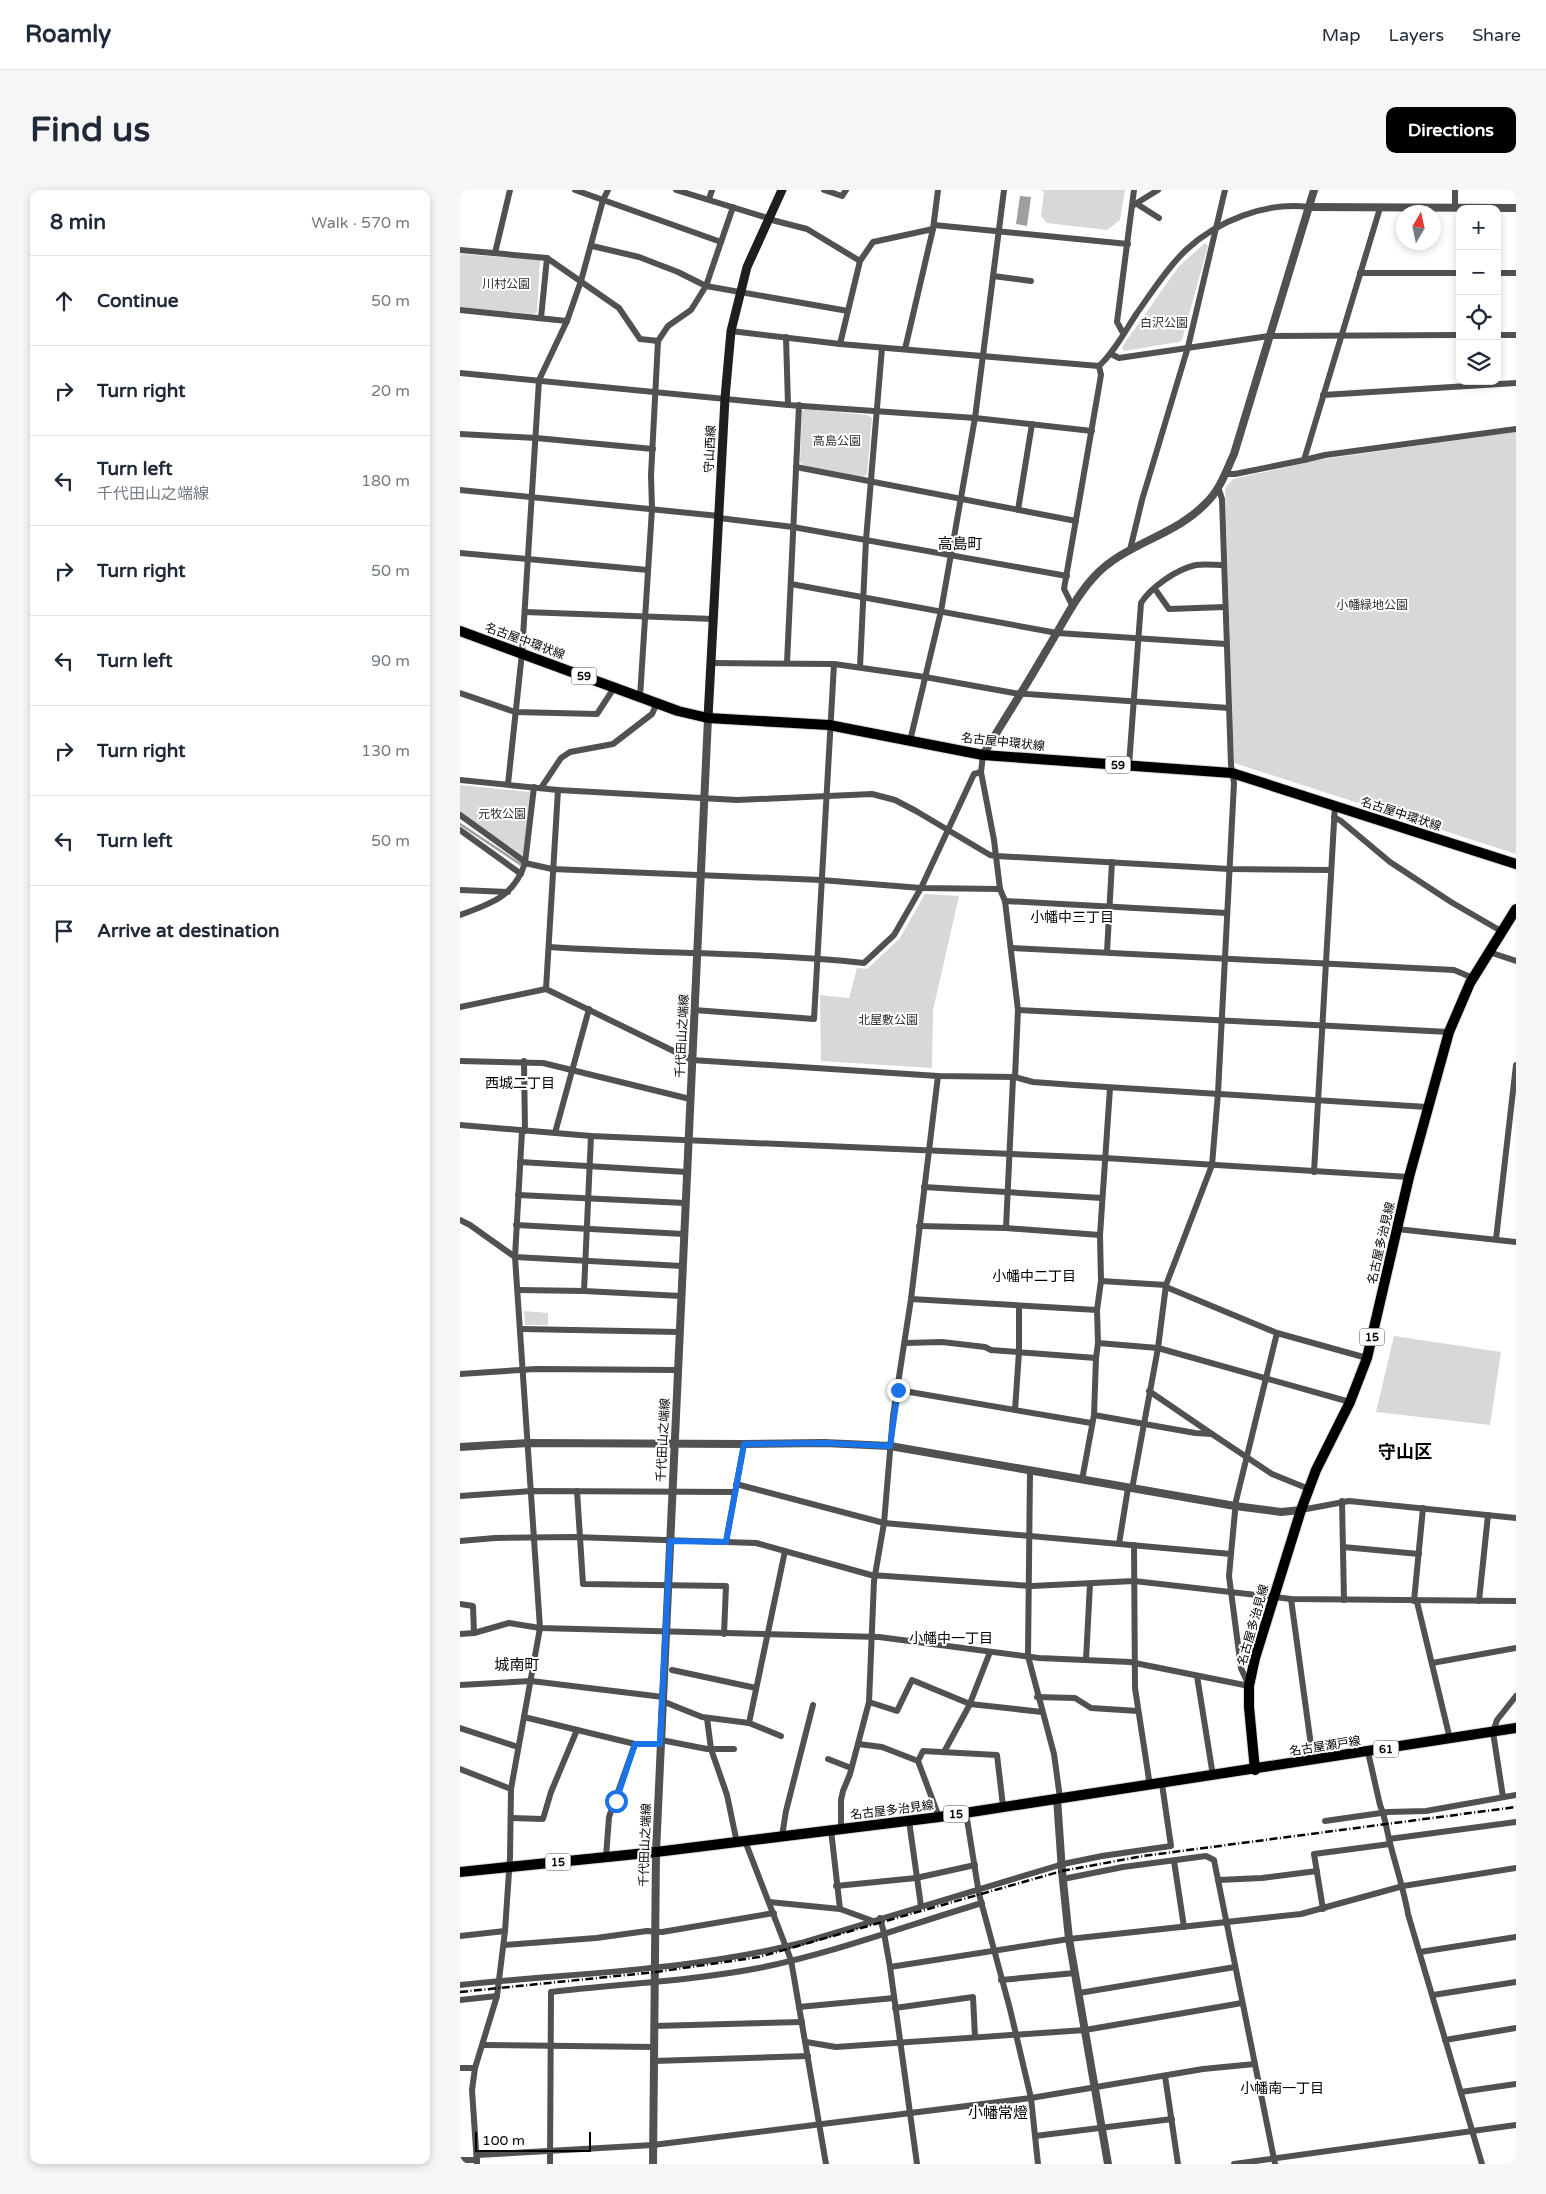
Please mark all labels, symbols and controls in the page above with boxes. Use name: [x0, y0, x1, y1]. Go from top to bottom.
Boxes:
text: Roamly: [25, 20, 111, 49]
text: Map: [1322, 24, 1361, 46]
text: Layers: [1389, 24, 1444, 46]
text: Share: [1472, 24, 1521, 46]
button: Directions: [1386, 107, 1516, 153]
text: Find us: [30, 109, 150, 151]
north arrow: [1396, 205, 1441, 250]
map controls: [1456, 205, 1501, 385]
button: +: [1456, 205, 1501, 250]
text: 8 min: [50, 210, 106, 235]
text: Walk · 570 m: [311, 213, 410, 233]
button: −: [1456, 250, 1501, 295]
park label: 川村公園: [482, 277, 530, 291]
icon: ahead: [50, 287, 78, 315]
text: Continue: [97, 290, 179, 312]
text: 50 m: [371, 291, 410, 311]
button: locate: [1456, 295, 1501, 340]
park label: 白沢公園: [1140, 316, 1188, 330]
button: layers: [1456, 340, 1501, 385]
icon: right: [50, 377, 78, 405]
text: Turn right: [97, 380, 185, 402]
text: 20 m: [371, 381, 410, 401]
street label: 守山西線: [702, 425, 718, 473]
park label: 高島公園: [813, 434, 861, 448]
text: Turn left: [97, 458, 173, 480]
icon: left: [50, 467, 78, 495]
text: 180 m: [361, 471, 410, 491]
text: 千代田山之端線: [97, 484, 209, 504]
district label: 高島町: [937, 535, 983, 553]
icon: right: [50, 557, 78, 585]
text: Turn right: [97, 560, 185, 582]
text: 50 m: [371, 561, 410, 581]
park label: 小幡緑地公園: [1336, 598, 1408, 612]
street label: 名古屋中環状線: [483, 620, 567, 662]
icon: left: [50, 647, 78, 675]
text: Turn left: [97, 650, 173, 672]
text: 90 m: [371, 651, 410, 671]
road number: 59: [572, 668, 596, 684]
street label: 名古屋中環状線: [960, 731, 1046, 753]
icon: right: [50, 737, 78, 765]
text: Turn right: [97, 740, 185, 762]
text: 130 m: [361, 741, 410, 761]
road number: 59: [1106, 756, 1130, 774]
street label: 名古屋中環状線: [1359, 794, 1443, 834]
park label: 元牧公園: [478, 807, 526, 821]
icon: left: [50, 827, 78, 855]
text: Turn left: [97, 830, 173, 852]
text: 50 m: [371, 831, 410, 851]
district label: 小幡中三丁目: [1030, 909, 1114, 926]
icon: arrive: [50, 917, 78, 945]
text: Arrive at destination: [97, 920, 280, 942]
street label: 千代田山之端線: [673, 994, 691, 1078]
park label: 北屋敷公園: [858, 1013, 918, 1027]
district label: 西城二丁目: [485, 1075, 555, 1092]
street label: 名古屋多治見線: [1365, 1200, 1397, 1286]
district label: 小幡中二丁目: [992, 1268, 1076, 1285]
road number: 15: [1360, 1328, 1384, 1346]
route end: [887, 1379, 910, 1402]
street label: 千代田山之端線: [654, 1398, 672, 1482]
district label: 守山区: [1378, 1441, 1432, 1463]
street label: 名古屋多治見線: [1235, 1583, 1271, 1667]
district label: 小幡中一丁目: [909, 1630, 993, 1647]
district label: 城南町: [494, 1656, 540, 1674]
street label: 名古屋瀬戸線: [1288, 1733, 1362, 1759]
road number: 61: [1374, 1740, 1398, 1758]
route start: [605, 1790, 628, 1813]
street label: 名古屋多治見線: [849, 1798, 935, 1822]
street label: 千代田山之端線: [637, 1803, 653, 1887]
road number: 15: [944, 1806, 968, 1822]
road number: 15: [546, 1854, 570, 1870]
district label: 小幡南一丁目: [1240, 2080, 1324, 2097]
district label: 小幡常燈: [968, 2104, 1028, 2122]
scale bar: [475, 2129, 591, 2152]
text: 100 m: [482, 2132, 525, 2149]

